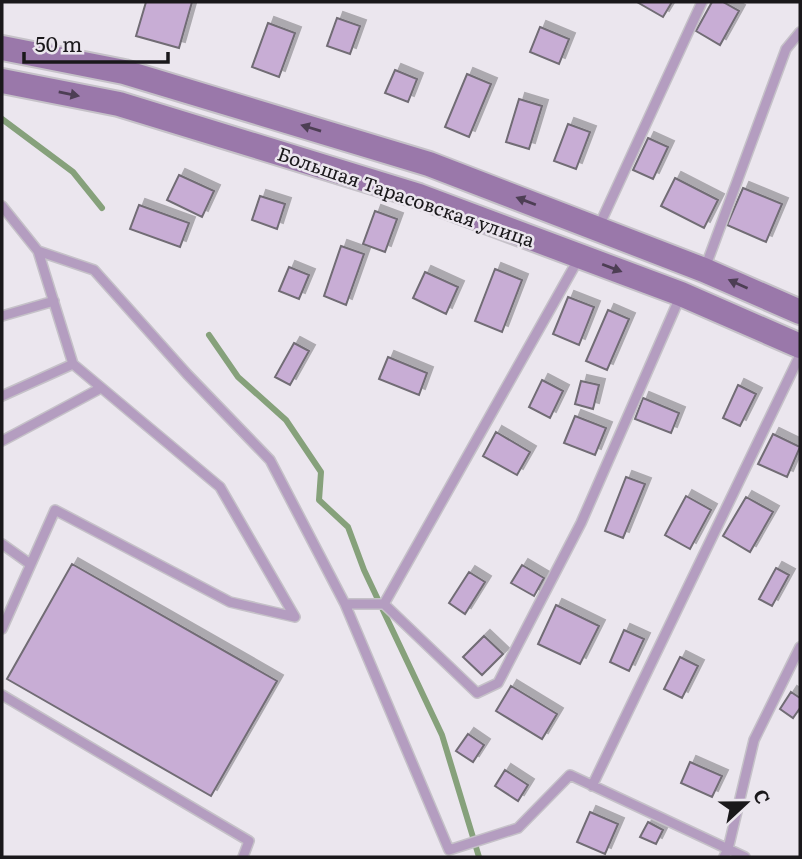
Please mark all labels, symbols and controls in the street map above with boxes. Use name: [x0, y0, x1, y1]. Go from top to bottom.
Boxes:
scale bar: [24, 21, 168, 65]
text: 50 m: [35, 27, 82, 58]
one-way arrow: [58, 89, 80, 100]
one-way arrow: [300, 123, 321, 133]
street label: Большая Тарасовская улица: [274, 139, 539, 254]
one-way arrow: [516, 195, 537, 206]
one-way arrow: [601, 263, 622, 274]
one-way arrow: [727, 278, 748, 289]
north arrow: [711, 768, 781, 838]
text: С: [747, 785, 778, 808]

